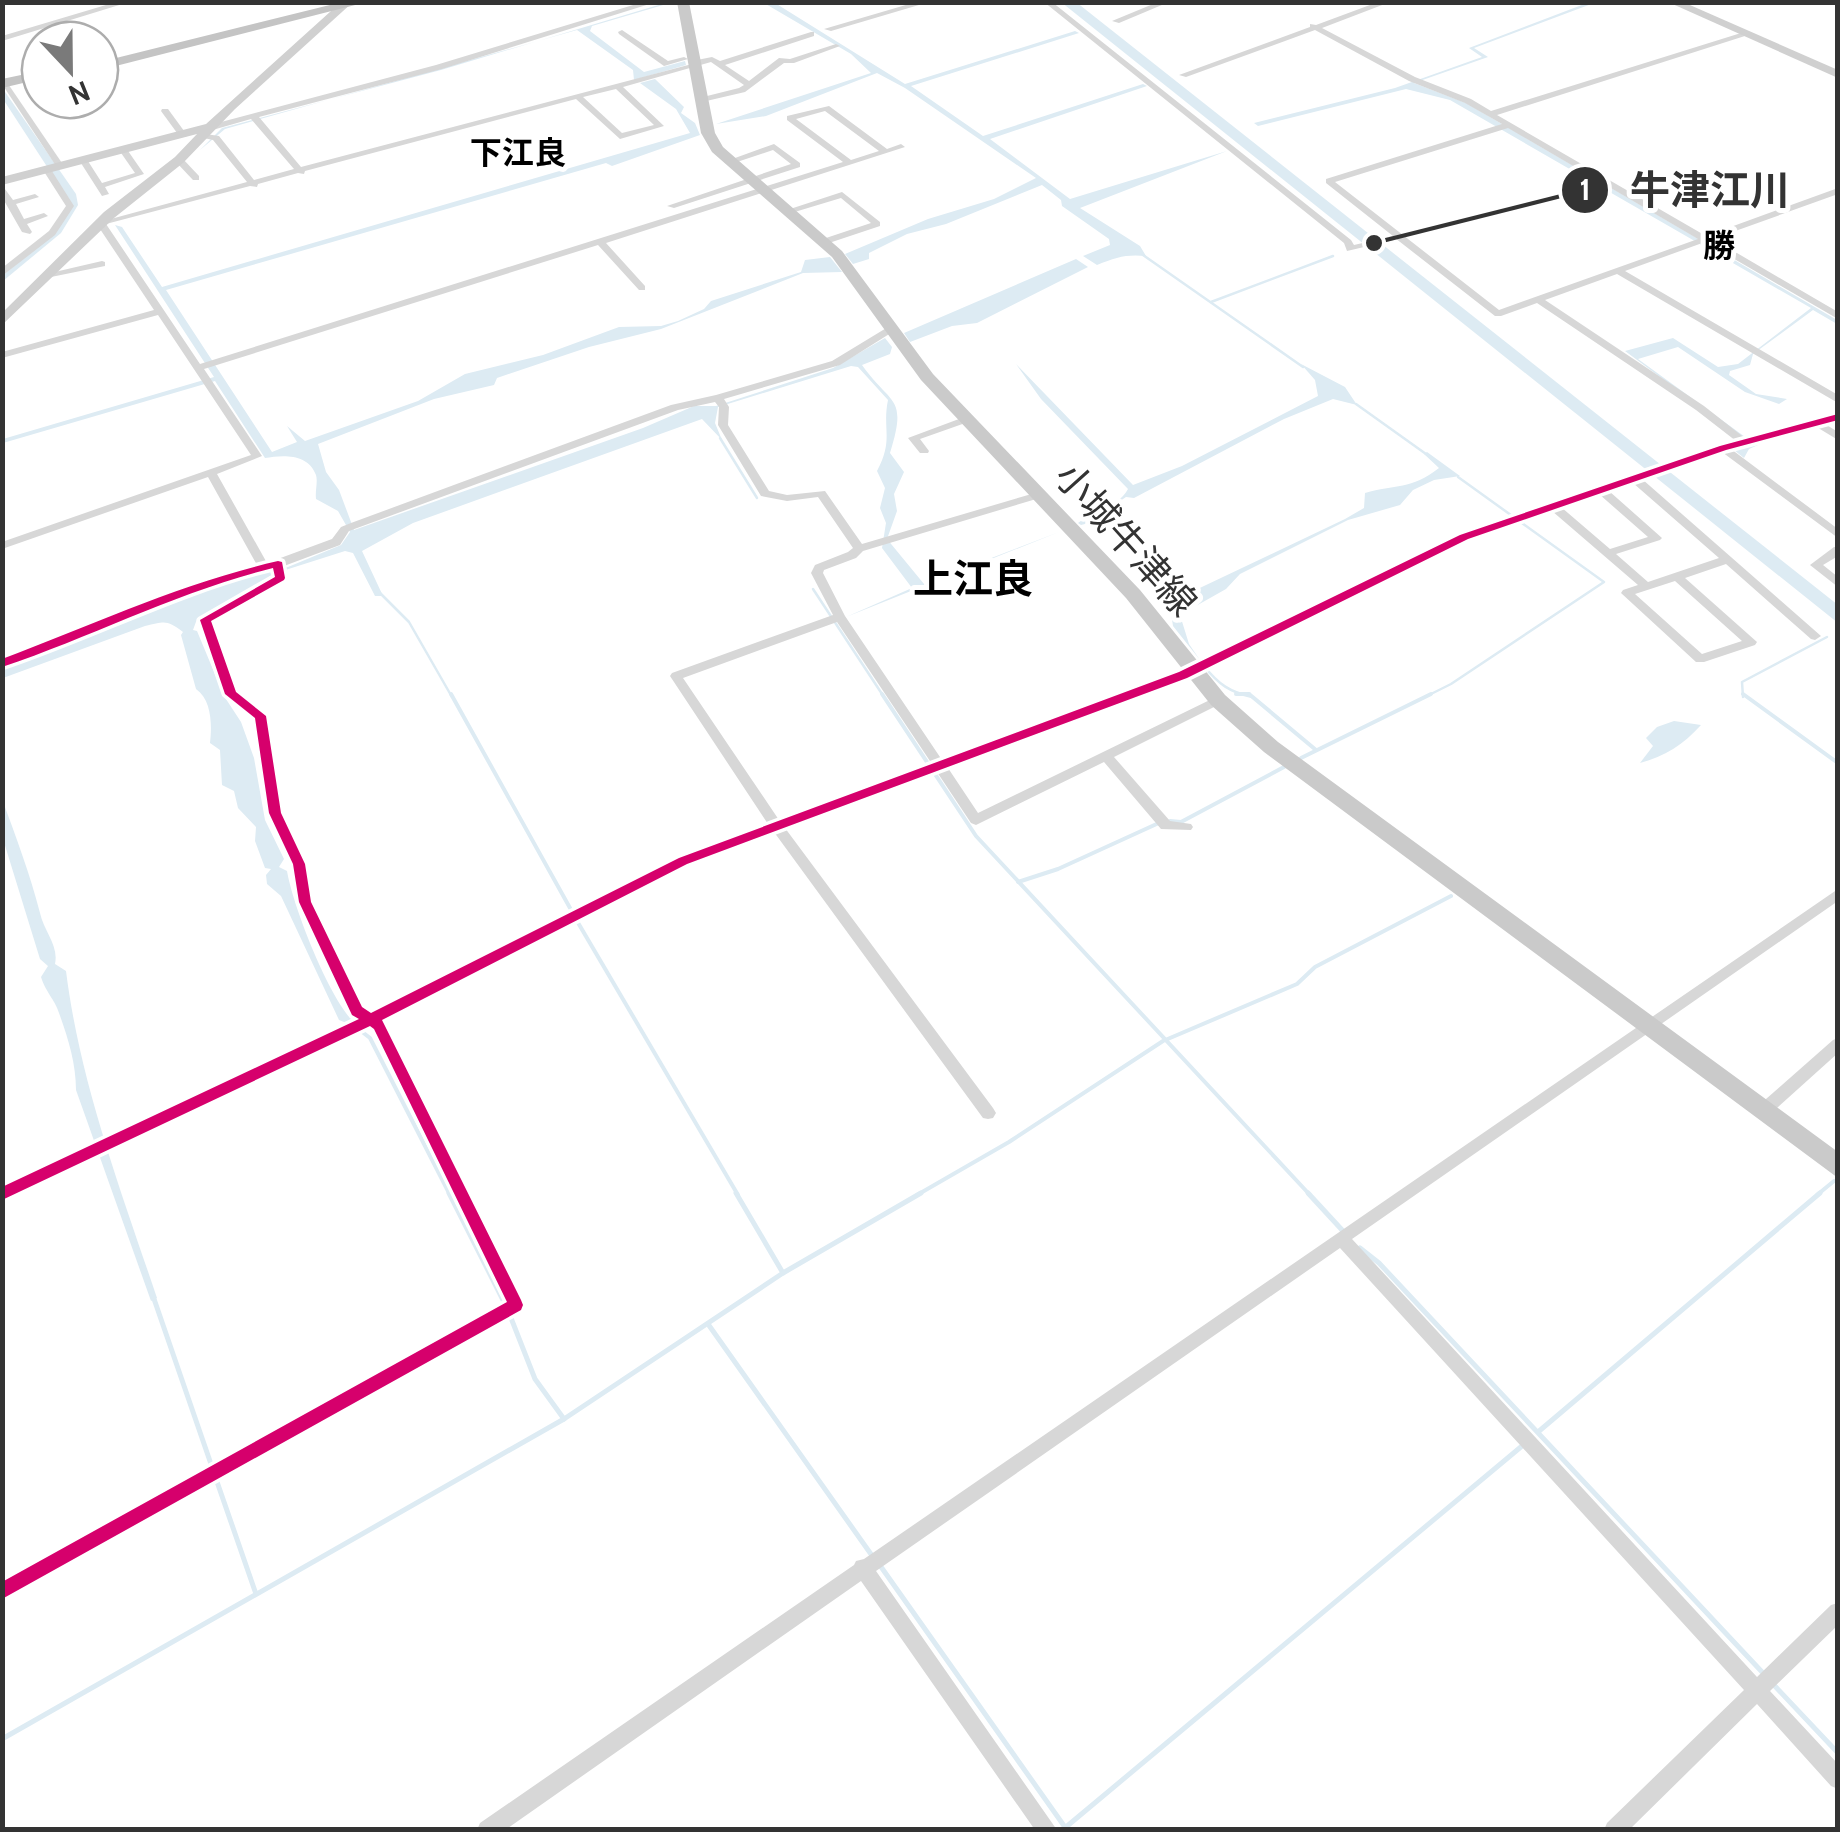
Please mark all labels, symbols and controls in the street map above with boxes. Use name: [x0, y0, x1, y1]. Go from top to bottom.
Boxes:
north arrow: [20, 20, 120, 120]
text: N: [64, 74, 95, 113]
district label: 下江良: [470, 133, 566, 172]
callout: 牛津江川: [1560, 155, 1810, 225]
text: 牛津江川: [1630, 165, 1790, 214]
text: 1: [1579, 171, 1591, 208]
district label: 勝: [1703, 226, 1735, 265]
street label: 小城牛津線: [1045, 453, 1207, 625]
district label: 上江良: [913, 554, 1033, 603]

